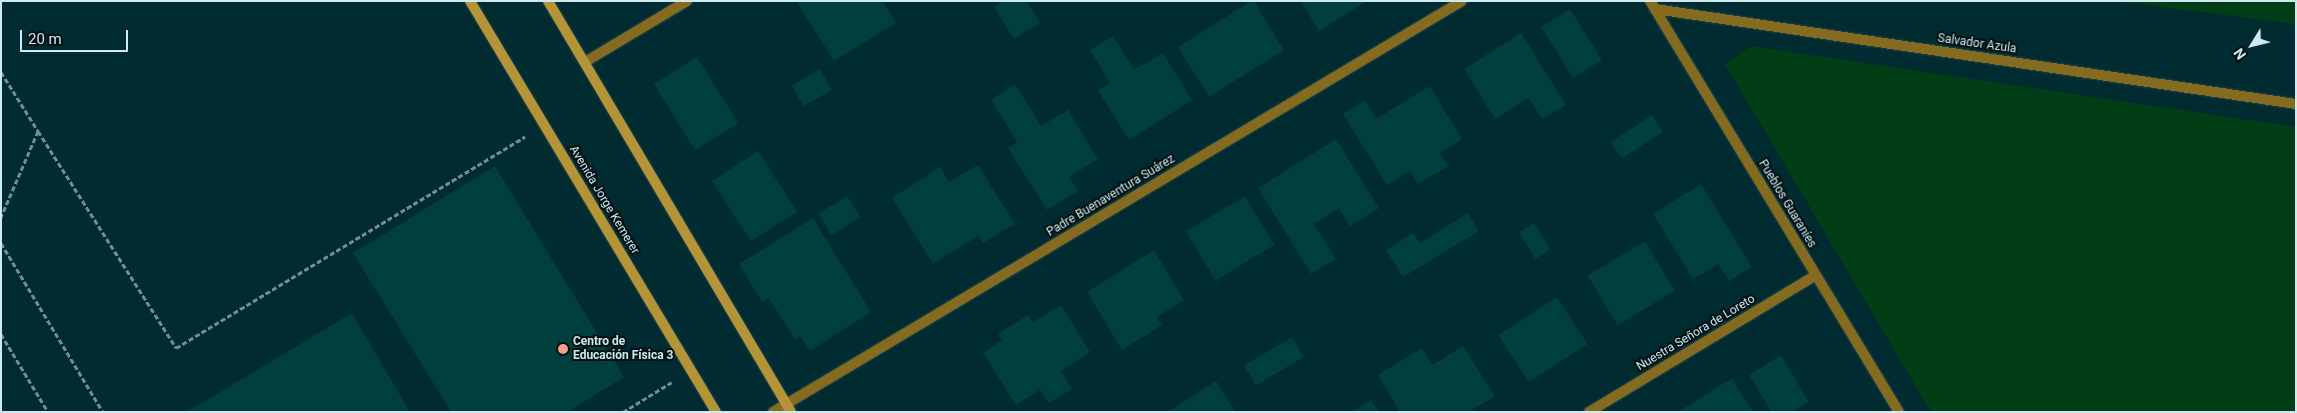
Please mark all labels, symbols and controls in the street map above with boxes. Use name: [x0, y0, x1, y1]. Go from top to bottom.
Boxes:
scale bar: [22, 20, 130, 52]
north arrow: [2227, 20, 2277, 70]
text: 20 m: [28, 30, 62, 48]
street label: Salvador Azula: [1937, 31, 2017, 57]
text: N: [2230, 45, 2249, 63]
street label: Avenida Jorge Kemerer: [566, 143, 642, 257]
street label: Padre Buenaventura Suárez: [1044, 152, 1178, 240]
street label: Pueblos Guaraníes: [1755, 157, 1819, 251]
street label: Nuestra Señora de Loreto: [1634, 292, 1758, 374]
place label: Centro de Educación Física 3: [573, 335, 673, 363]
marker: Centro de Educación Física 3: [557, 343, 569, 355]

